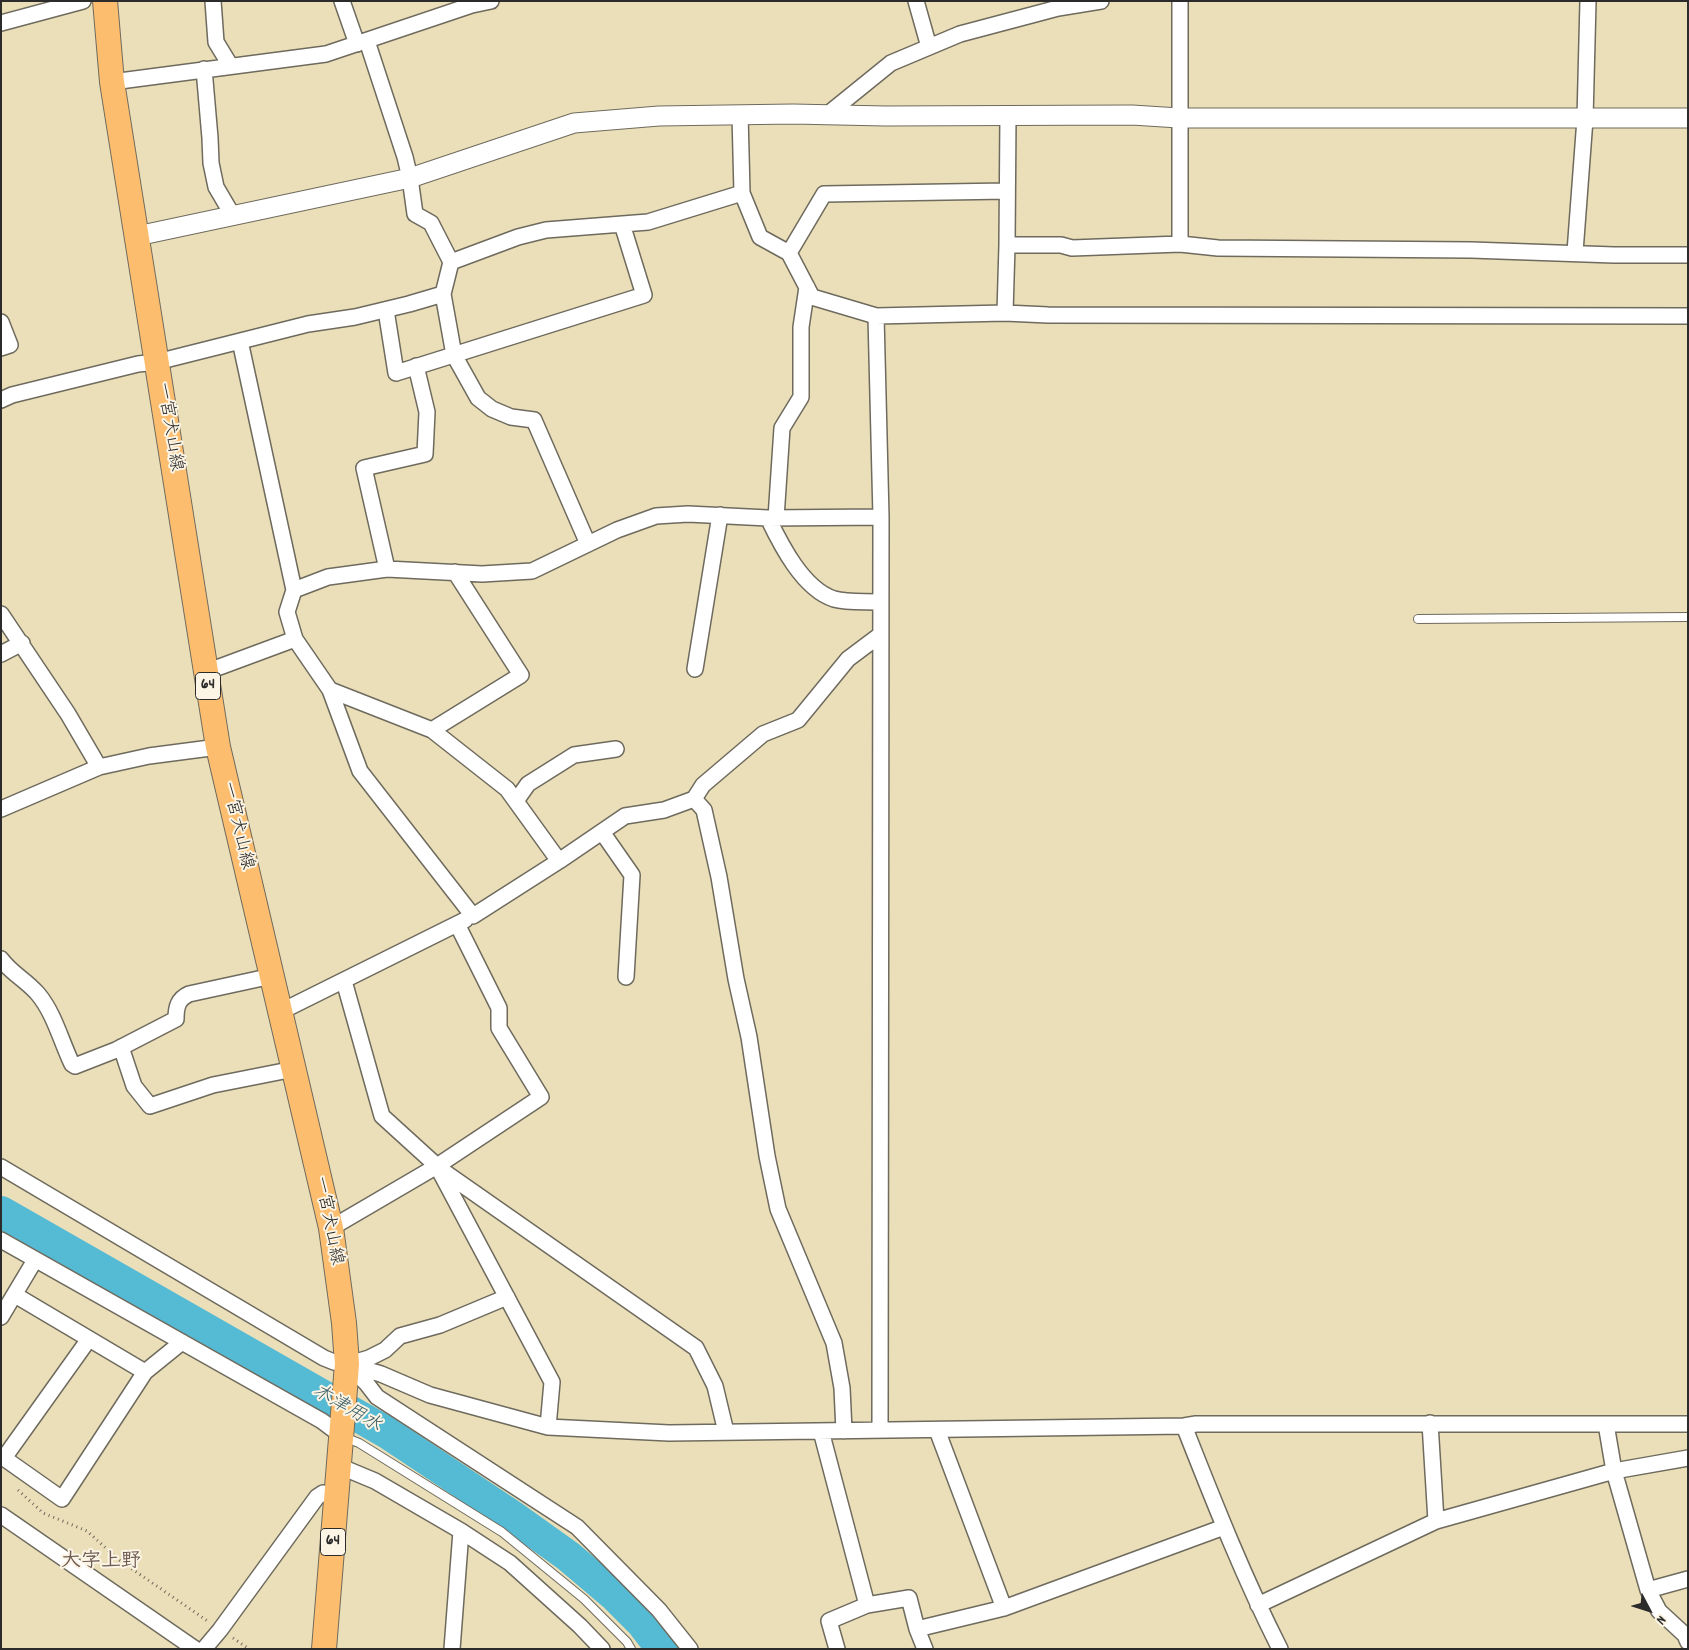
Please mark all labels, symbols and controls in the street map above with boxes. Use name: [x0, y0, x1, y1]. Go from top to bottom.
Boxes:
street label: 一宮犬山線: [150, 381, 186, 473]
road number: 64: [196, 672, 220, 699]
street label: 一宮犬山線: [215, 780, 257, 872]
street label: 一宮犬山線: [308, 1175, 346, 1267]
water label: 木津用水: [307, 1381, 385, 1439]
road number: 64: [320, 1528, 346, 1555]
district label: 大字上野: [61, 1551, 141, 1575]
north arrow: [1624, 1585, 1674, 1635]
text: N: [1651, 1611, 1670, 1629]

